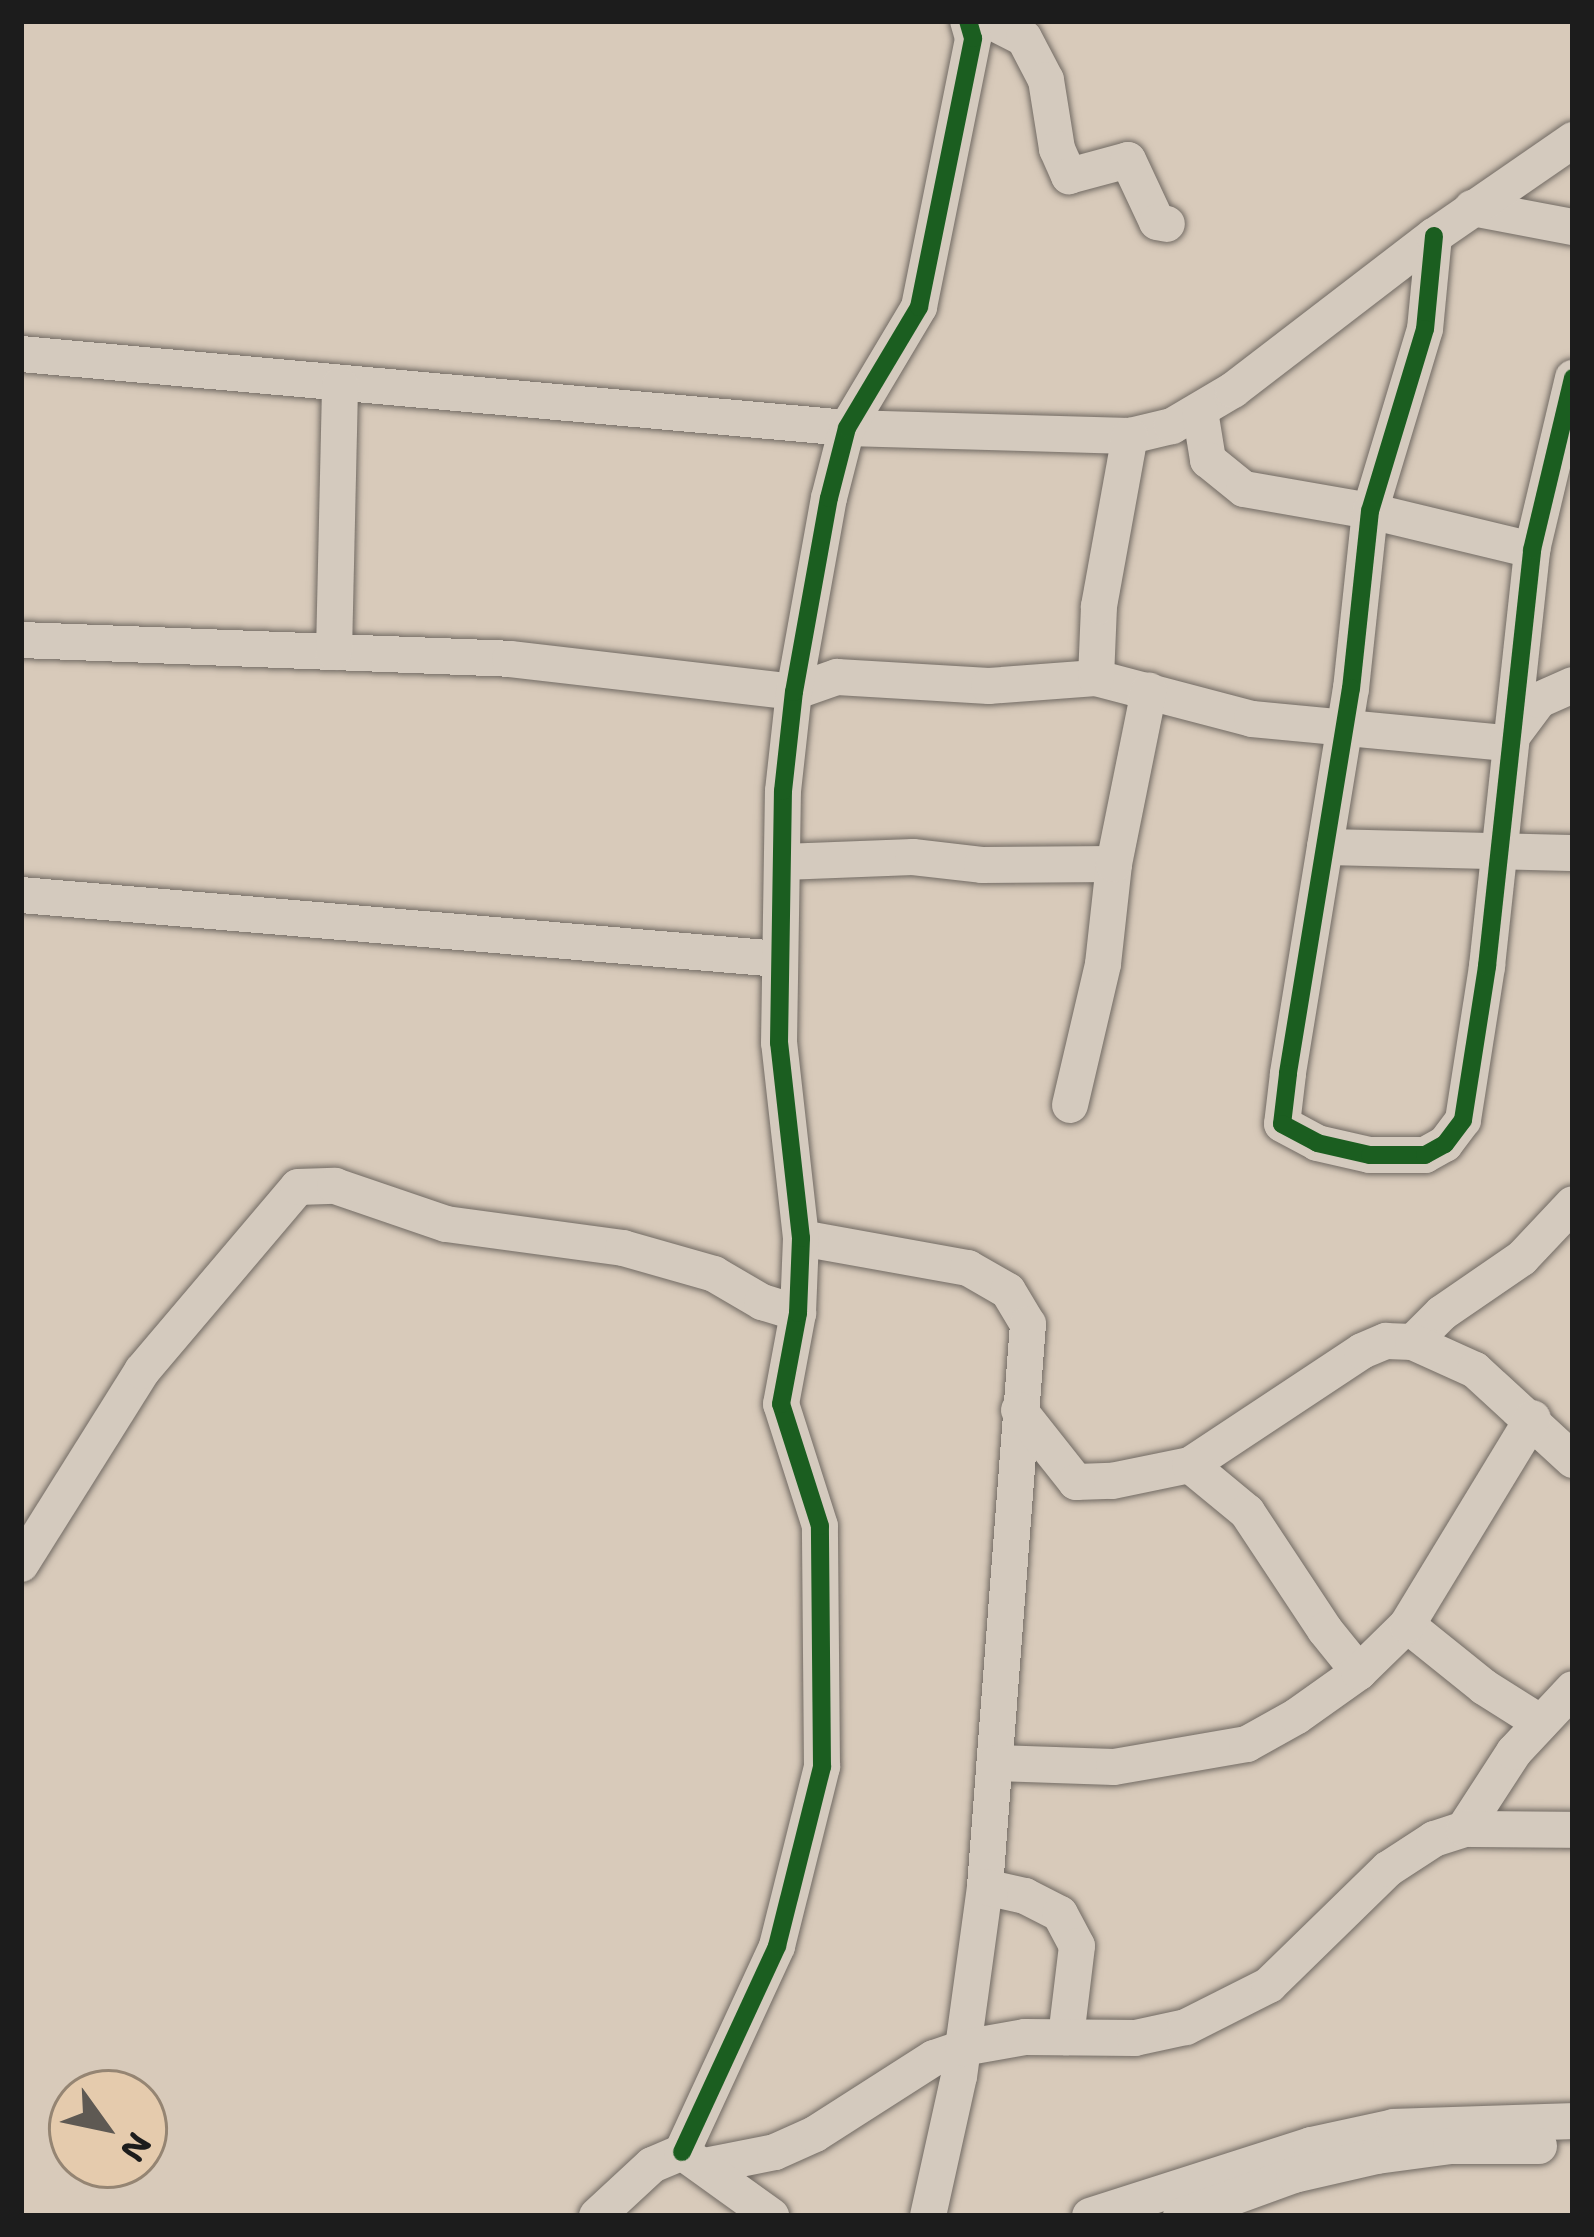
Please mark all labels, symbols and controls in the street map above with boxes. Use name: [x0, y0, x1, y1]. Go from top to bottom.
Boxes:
north arrow: [48, 2069, 168, 2189]
text: N: [110, 2124, 162, 2170]

